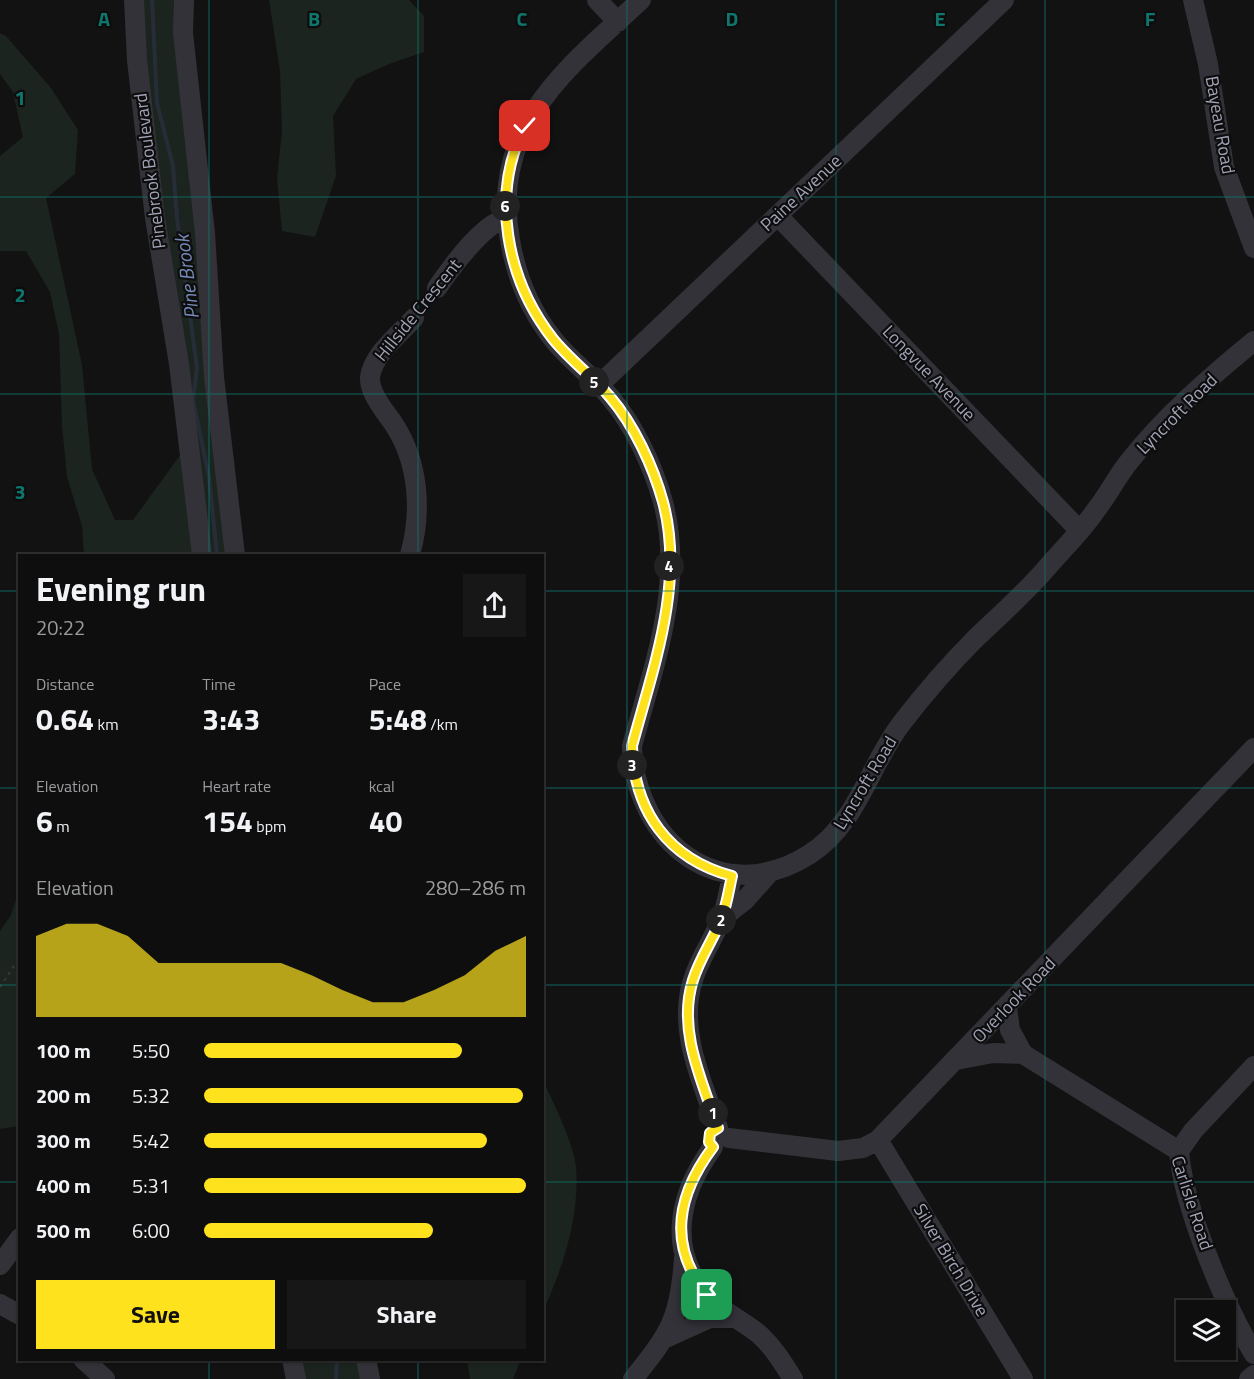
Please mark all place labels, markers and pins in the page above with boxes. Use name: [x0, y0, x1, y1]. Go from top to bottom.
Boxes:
pin: [499, 100, 550, 151]
pin: 6: [490, 191, 520, 221]
pin: 5: [579, 367, 609, 397]
pin: 4: [654, 551, 684, 581]
pin: 3: [617, 750, 647, 780]
pin: 2: [706, 905, 736, 935]
pin: 1: [698, 1098, 728, 1128]
pin: [681, 1269, 732, 1320]

